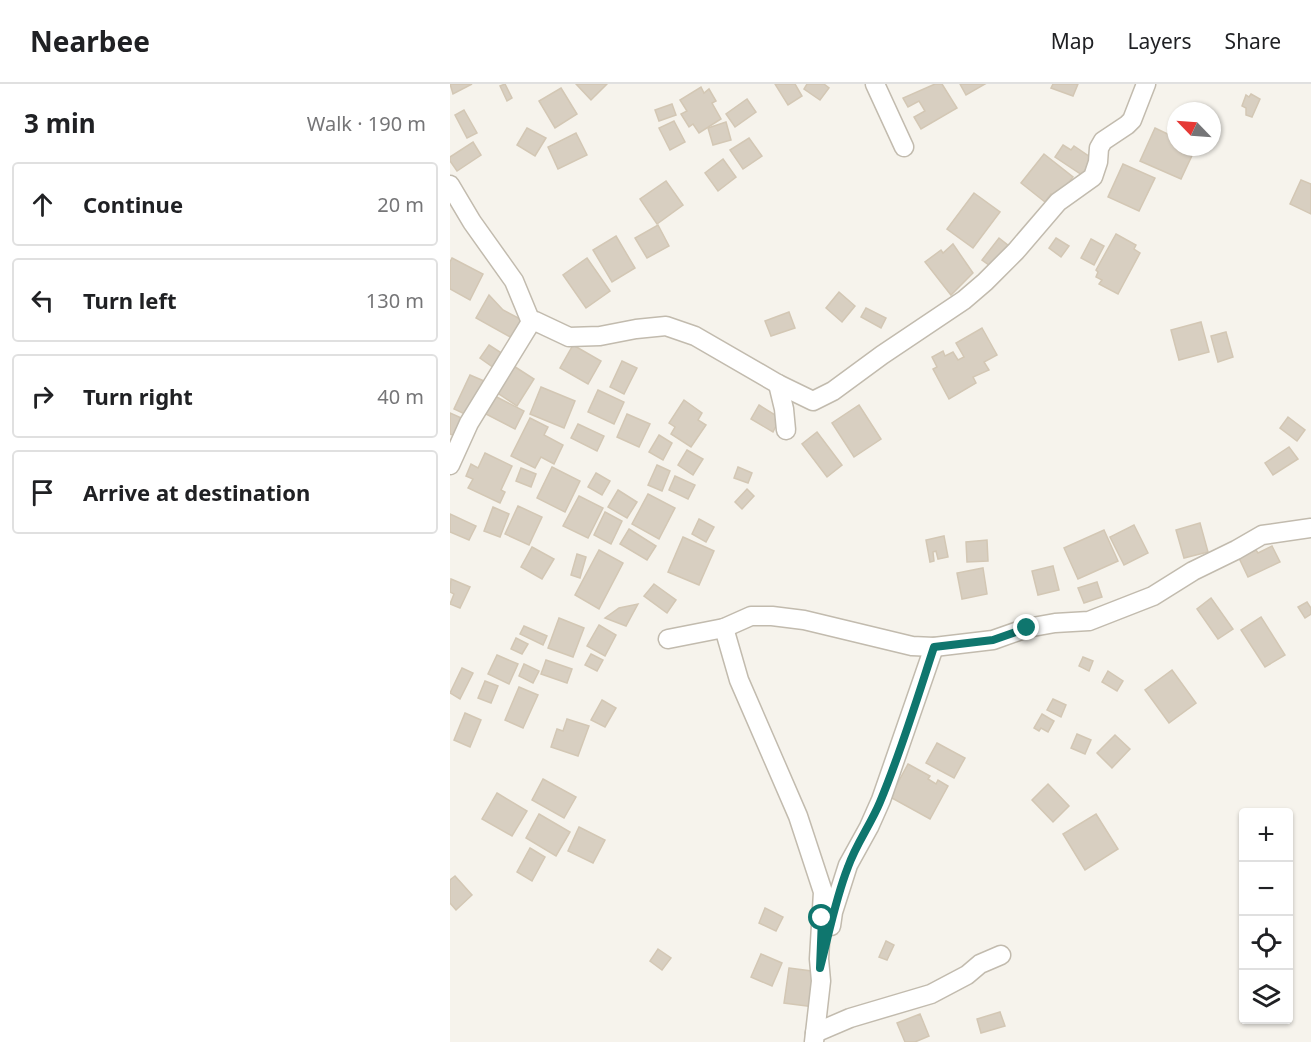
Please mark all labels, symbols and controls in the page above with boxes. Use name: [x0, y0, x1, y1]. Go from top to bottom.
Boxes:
text: Nearbee: [30, 22, 150, 60]
text: Map: [1051, 27, 1095, 55]
text: Layers: [1128, 27, 1192, 55]
text: Share: [1225, 27, 1281, 55]
north arrow: [1167, 102, 1221, 156]
text: 3 min: [24, 105, 96, 141]
text: Walk · 190 m: [307, 110, 426, 137]
icon: ahead: [26, 188, 59, 221]
text: Continue: [83, 189, 183, 219]
text: 20 m: [377, 191, 424, 218]
icon: left: [26, 284, 59, 317]
text: Turn left: [83, 285, 177, 315]
text: 130 m: [366, 287, 424, 314]
icon: right: [26, 380, 59, 413]
text: Turn right: [83, 381, 193, 411]
text: 40 m: [377, 383, 424, 410]
icon: arrive: [26, 476, 59, 509]
text: Arrive at destination: [83, 477, 310, 507]
route end: [1013, 614, 1039, 640]
map controls: [1239, 808, 1293, 1024]
button: +: [1239, 808, 1293, 862]
button: −: [1239, 862, 1293, 916]
route start: [808, 904, 834, 930]
button: locate: [1239, 916, 1293, 970]
button: layers: [1239, 970, 1293, 1024]

